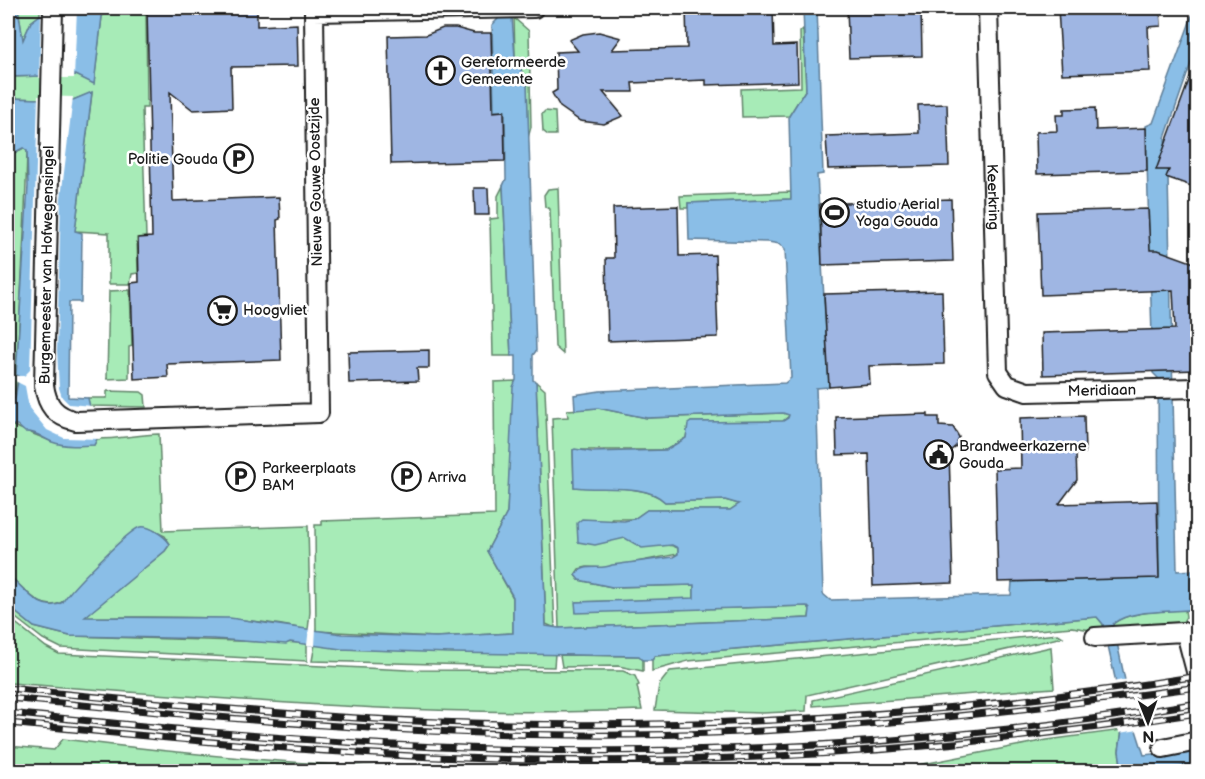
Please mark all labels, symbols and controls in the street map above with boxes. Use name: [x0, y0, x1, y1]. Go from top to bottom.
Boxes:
place label: Gereformeerde Gemeente: [461, 53, 566, 89]
church icon: Gereformeerde Gemeente: [424, 55, 456, 87]
street label: Nieuwe Gouwe Oostzijde: [305, 97, 327, 267]
parking icon: Politie Gouda: [223, 143, 255, 175]
street label: Burgemeester van Hofwegensingel: [35, 145, 59, 385]
place label: Politie Gouda: [128, 150, 218, 169]
street label: Keerkring: [983, 164, 1004, 230]
place label: studio Aerial Yoga Gouda: [855, 195, 940, 231]
sports icon: studio Aerial Yoga Gouda: [819, 197, 851, 229]
supermarket icon: Hoogvliet: [206, 294, 238, 326]
place label: Hoogvliet: [243, 301, 308, 320]
street label: Meridiaan: [1067, 380, 1136, 401]
place label: Brandweerkazerne Gouda: [959, 437, 1087, 473]
public building icon: Brandweerkazerne Gouda: [922, 439, 954, 471]
place label: Parkeerplaats BAM: [262, 459, 356, 495]
parking icon: Parkeerplaats BAM: [225, 461, 257, 493]
parking icon: Arriva: [391, 461, 423, 493]
place label: Arriva: [428, 468, 467, 487]
north arrow: [1118, 692, 1178, 752]
text: N: [1142, 726, 1154, 745]

